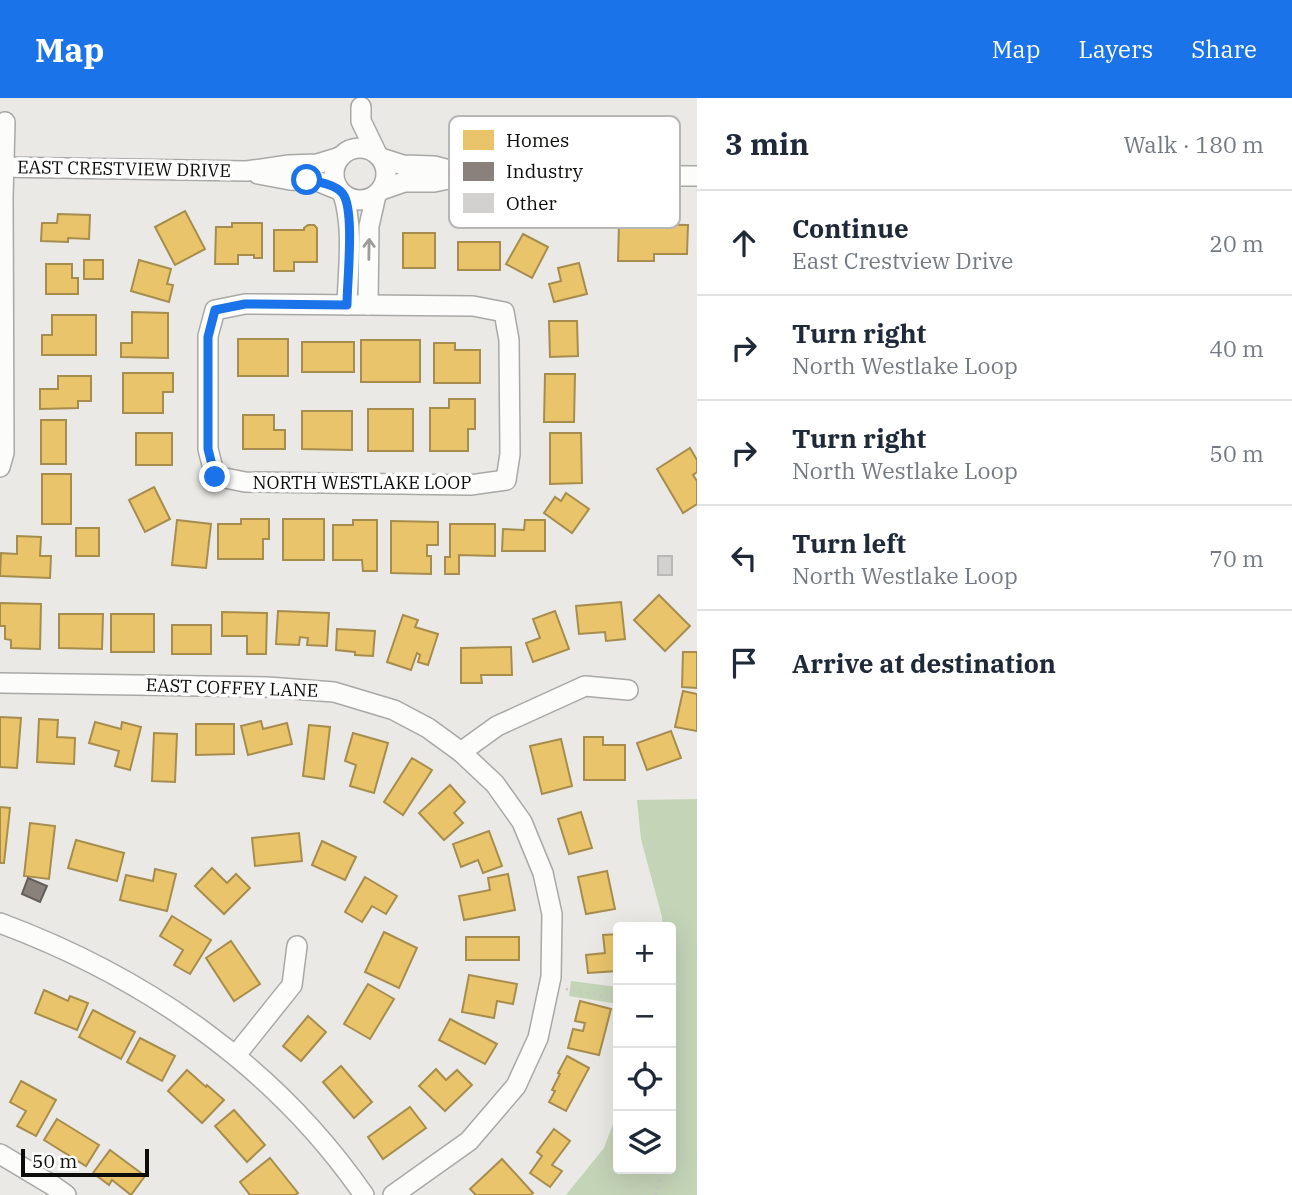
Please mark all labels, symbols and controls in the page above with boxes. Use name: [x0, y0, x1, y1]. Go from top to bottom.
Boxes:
text: Map: [35, 28, 104, 71]
text: Map: [992, 33, 1040, 65]
text: Layers: [1078, 33, 1153, 65]
text: Share: [1191, 33, 1257, 65]
legend: [449, 116, 680, 228]
text: 3 min: [725, 124, 809, 163]
text: Homes: [506, 128, 569, 152]
text: Walk · 180 m: [1123, 129, 1264, 159]
street label: EAST CRESTVIEW DRIVE: [17, 155, 231, 182]
text: Industry: [506, 159, 584, 183]
route start: [291, 164, 322, 195]
text: Other: [506, 191, 557, 215]
text: Continue: [792, 211, 909, 245]
icon: ahead: [725, 224, 763, 262]
text: 20 m: [1209, 228, 1264, 258]
one-way arrow: [362, 238, 376, 261]
text: East Crestview Drive: [792, 245, 1013, 275]
text: Turn right: [792, 316, 926, 350]
icon: right: [725, 329, 763, 367]
text: 40 m: [1209, 333, 1264, 363]
text: North Westlake Loop: [792, 350, 1018, 380]
text: Turn right: [792, 421, 926, 455]
icon: right: [725, 434, 763, 472]
text: 50 m: [1209, 438, 1264, 468]
text: North Westlake Loop: [792, 455, 1018, 485]
route end: [199, 461, 230, 492]
street label: NORTH WESTLAKE LOOP: [253, 471, 471, 494]
text: Turn left: [792, 526, 906, 560]
icon: left: [725, 539, 763, 577]
text: 70 m: [1209, 543, 1264, 573]
text: North Westlake Loop: [792, 560, 1018, 590]
icon: arrive: [725, 644, 763, 682]
text: Arrive at destination: [792, 646, 1056, 680]
street label: EAST COFFEY LANE: [145, 673, 319, 702]
map controls: [613, 922, 676, 1174]
button: +: [613, 922, 676, 985]
button: −: [613, 985, 676, 1048]
button: locate: [613, 1048, 676, 1111]
button: layers: [613, 1111, 676, 1174]
scale bar: [21, 1146, 149, 1178]
text: 50 m: [32, 1149, 77, 1173]

